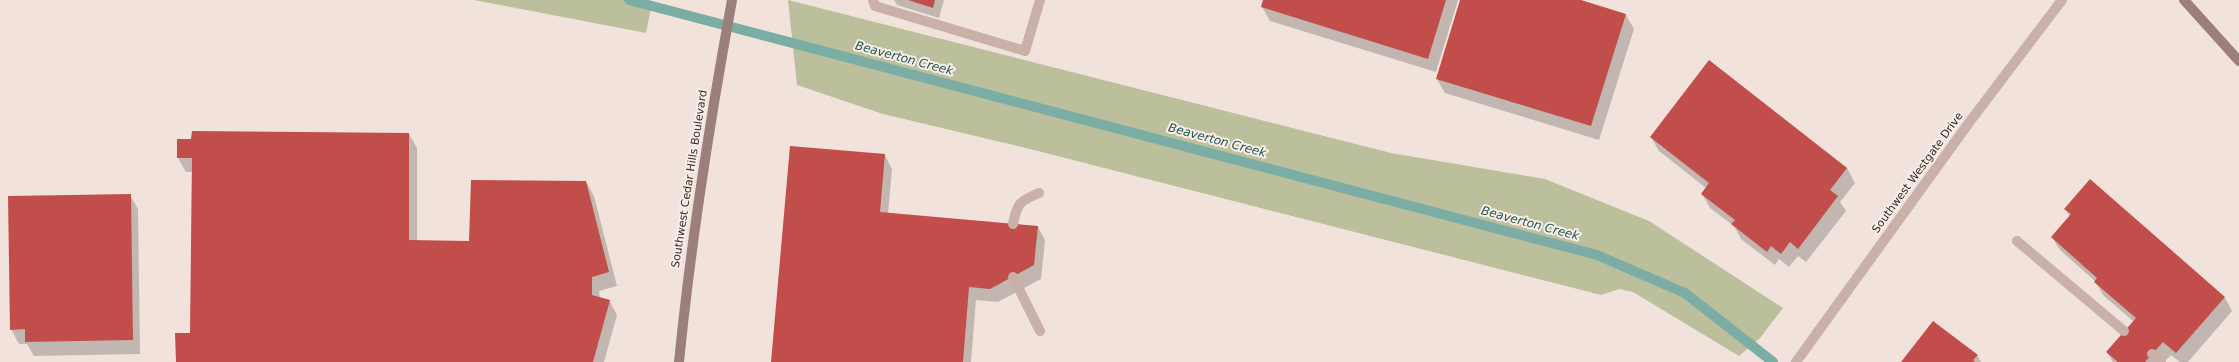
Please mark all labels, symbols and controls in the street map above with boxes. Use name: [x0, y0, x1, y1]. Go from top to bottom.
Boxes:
water label: Beaverton Creek: [853, 39, 955, 79]
street label: Southwest Cedar Hills Boulevard: [669, 89, 711, 269]
street label: Southwest Westgate Drive: [1870, 110, 1966, 236]
water label: Beaverton Creek: [1166, 121, 1268, 161]
water label: Beaverton Creek: [1479, 204, 1581, 244]

